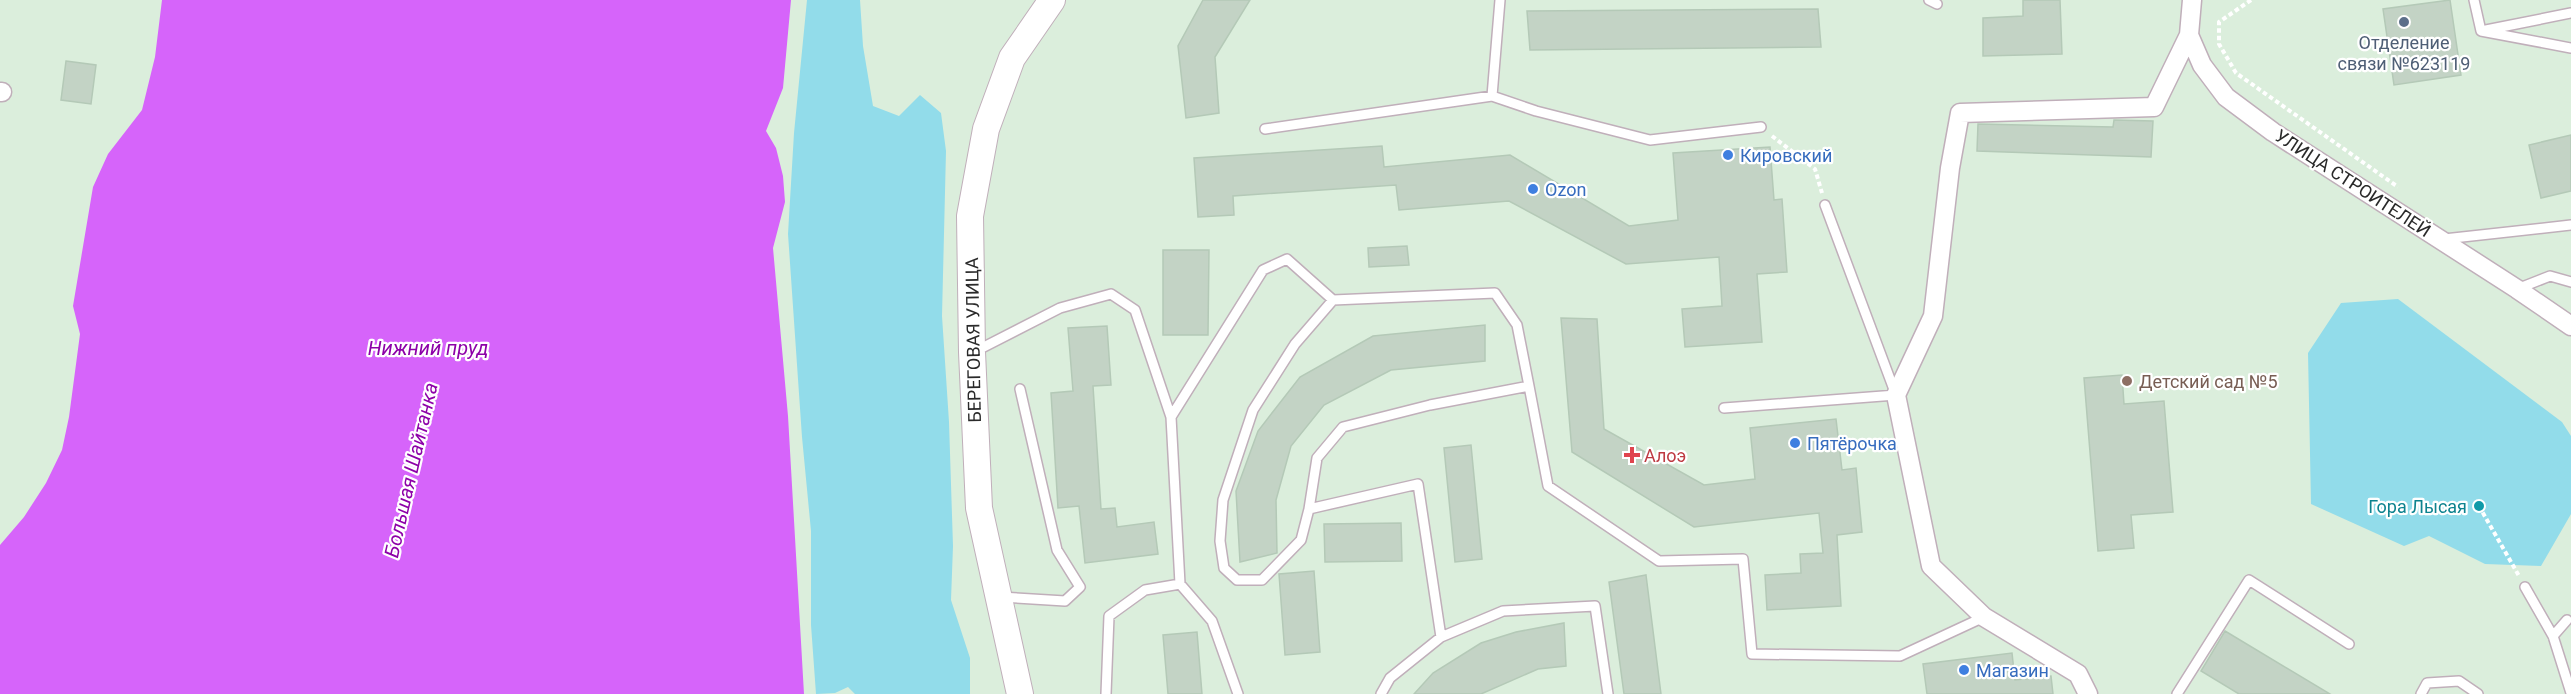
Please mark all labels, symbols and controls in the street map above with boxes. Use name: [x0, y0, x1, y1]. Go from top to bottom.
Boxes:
marker: Отделение связи №623119: [2397, 15, 2411, 29]
place label: Отделение связи №623119: [2338, 32, 2470, 74]
street label: УЛИЦА СТРОИТЕЛЕЙ: [2271, 125, 2435, 241]
place label: Кировский: [1740, 145, 1832, 166]
marker: Кировский: [1721, 148, 1735, 162]
place label: Ozon: [1545, 179, 1586, 200]
marker: Ozon: [1526, 182, 1540, 196]
street label: БЕРЕГОВАЯ УЛИЦА: [961, 257, 985, 423]
water label: Нижний пруд: [368, 336, 488, 360]
place label: Детский сад №5: [2139, 371, 2278, 392]
marker: Детский сад №5: [2120, 374, 2134, 388]
water label: Большая Шайтанка: [379, 380, 443, 560]
place label: Пятёрочка: [1807, 433, 1897, 454]
marker: Пятёрочка: [1788, 436, 1802, 450]
place label: Алоэ: [1644, 445, 1686, 466]
marker: Алоэ: [1625, 448, 1639, 462]
place label: Гора Лысая: [2368, 496, 2467, 517]
marker: Гора Лысая: [2472, 499, 2486, 513]
place label: Магазин: [1976, 660, 2049, 681]
marker: Магазин: [1957, 663, 1971, 677]

